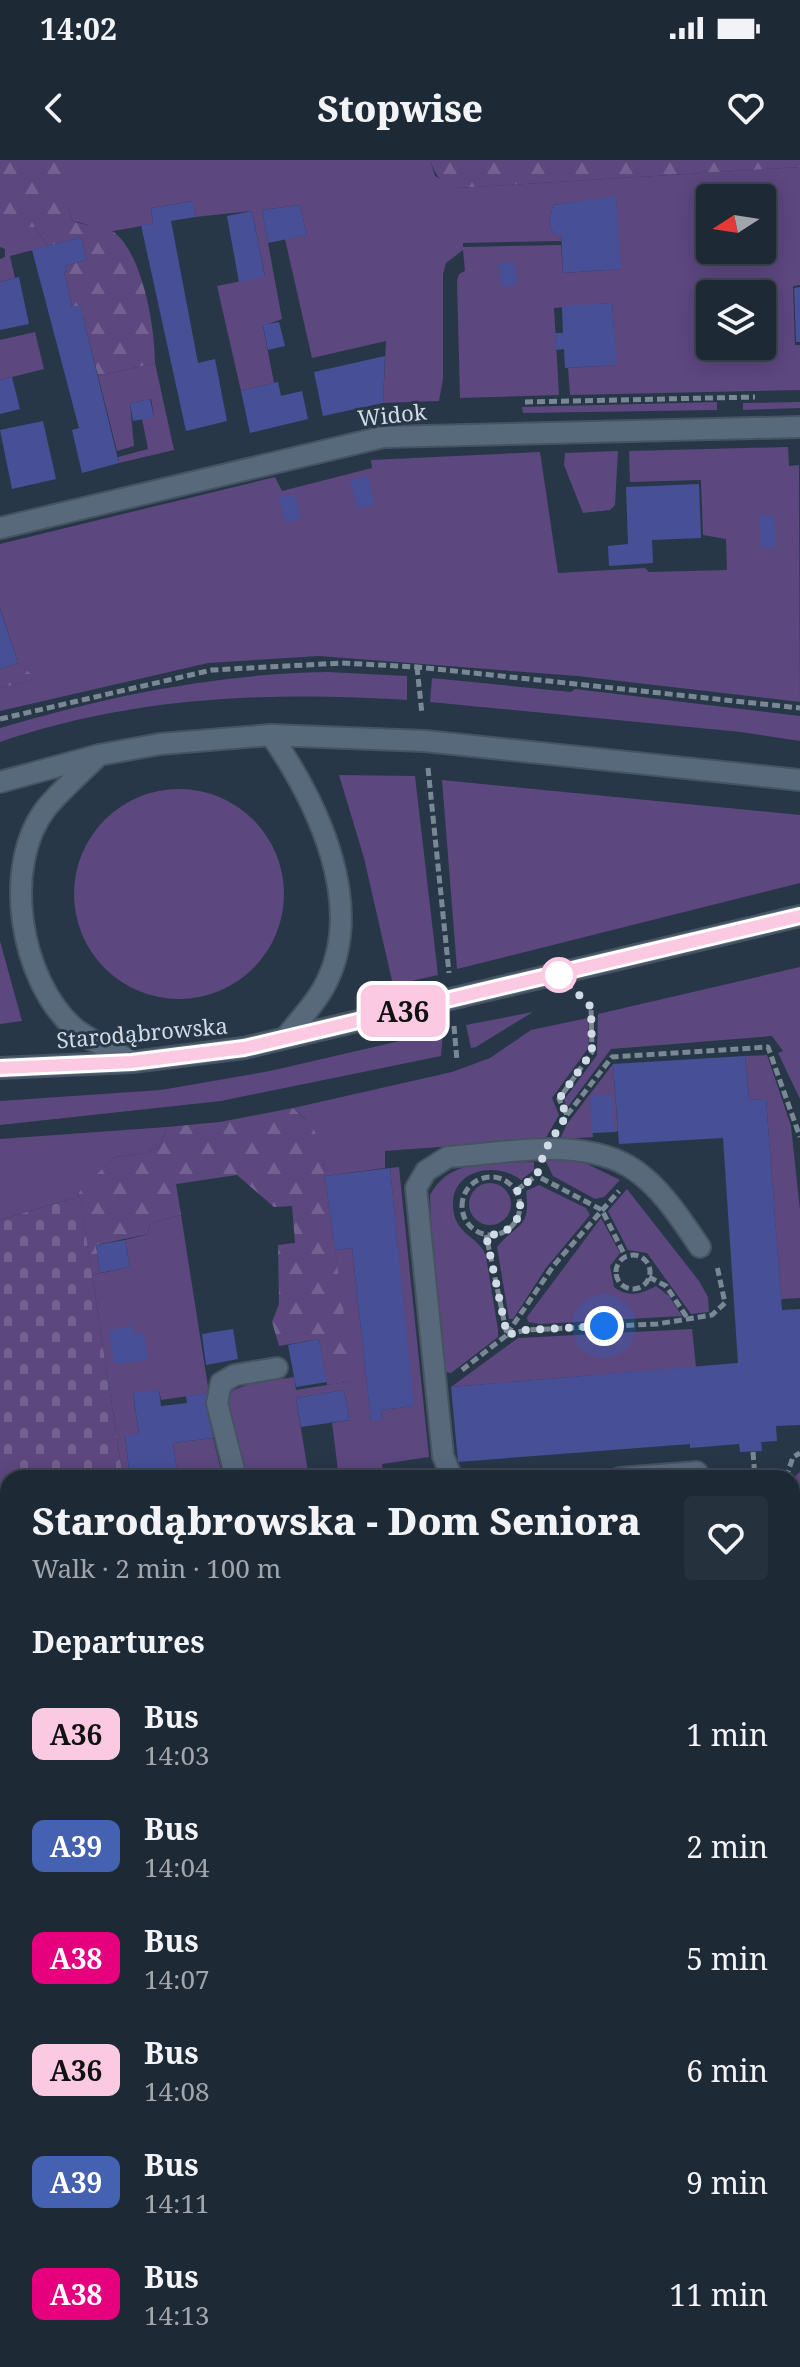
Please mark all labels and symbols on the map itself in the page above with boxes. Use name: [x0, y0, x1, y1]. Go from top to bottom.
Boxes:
north arrow: [696, 184, 776, 264]
street label: Widok: [356, 395, 428, 433]
unlabelled marker: [542, 958, 576, 992]
line badge: A36: [357, 985, 449, 1037]
street label: Starodąbrowska: [55, 1010, 229, 1054]
your location: [584, 1306, 624, 1346]

